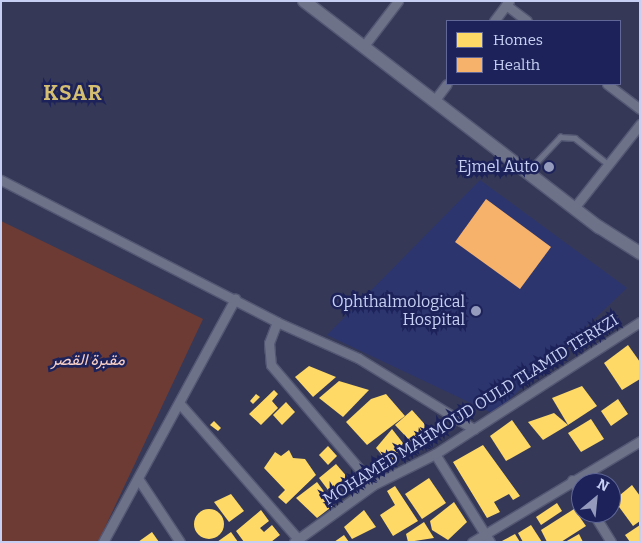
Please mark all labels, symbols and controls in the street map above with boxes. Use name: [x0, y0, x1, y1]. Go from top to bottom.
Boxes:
legend: [446, 20, 621, 85]
text: Homes: [493, 31, 543, 49]
text: Health: [493, 56, 540, 74]
district label: KSAR: [43, 80, 103, 106]
place label: Ejmel Auto: [458, 157, 539, 177]
marker: Ejmel Auto: [543, 161, 555, 173]
place label: Ophthalmological Hospital: [332, 292, 465, 330]
marker: Ophthalmological Hospital: [469, 304, 483, 318]
street label: MOHAMED MAHMOUD OULD TLAMID TERKZI: [320, 311, 622, 509]
park label: مقبرة القصر: [51, 350, 125, 370]
north arrow: [571, 473, 621, 523]
text: N: [594, 475, 612, 495]

